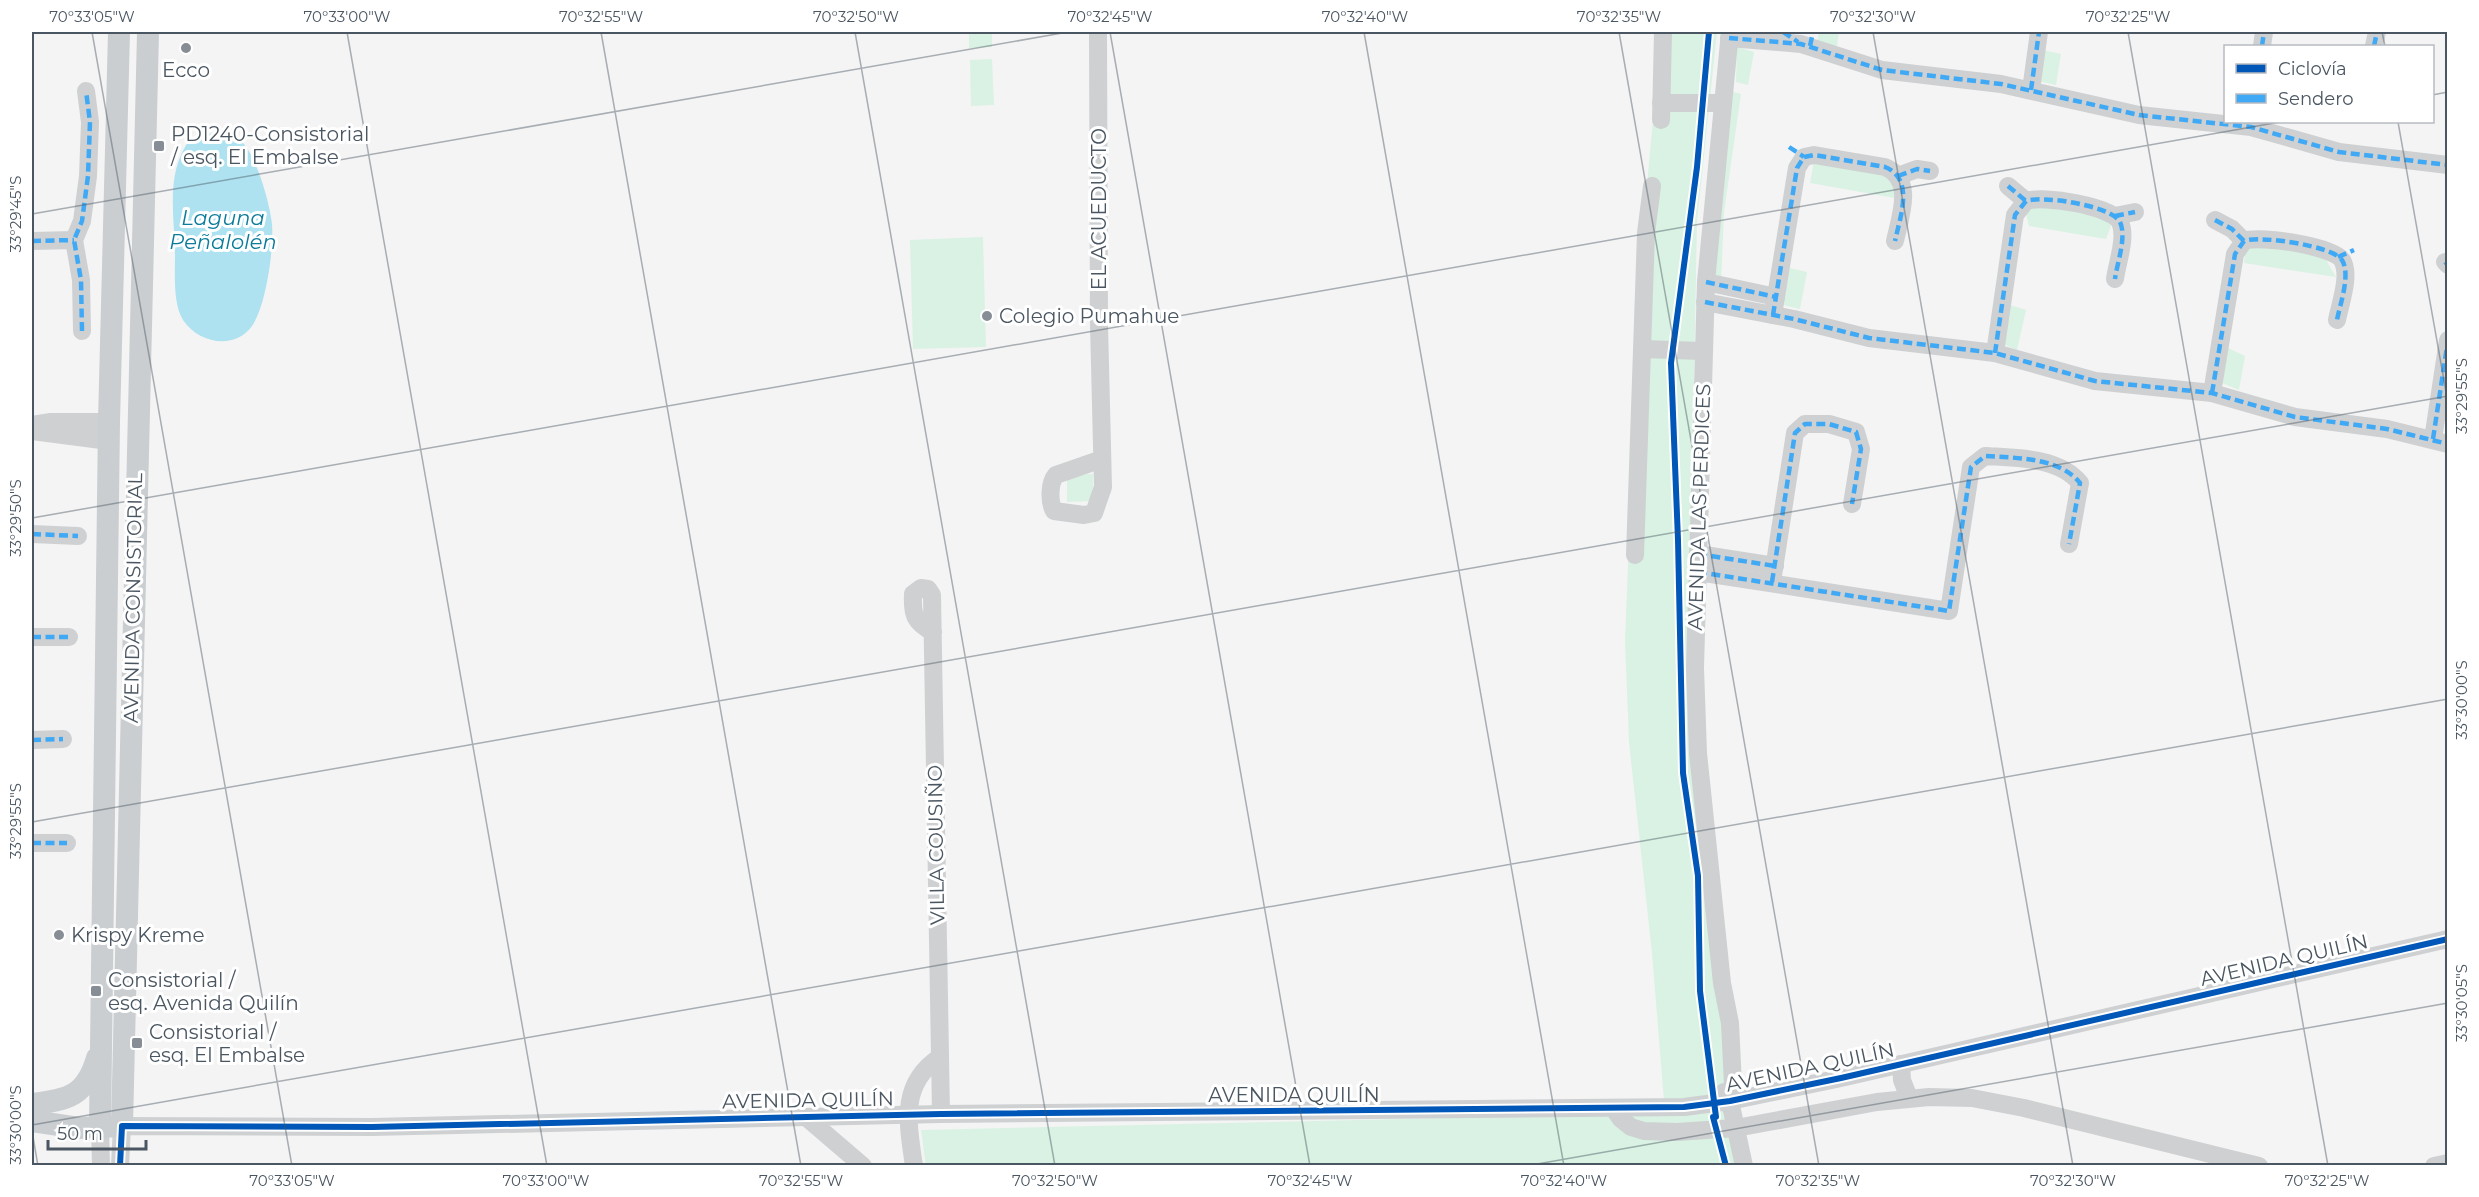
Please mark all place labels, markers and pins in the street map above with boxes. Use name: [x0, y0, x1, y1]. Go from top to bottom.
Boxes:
marker: Ecco: [179, 41, 193, 55]
place label: Ecco: [162, 58, 210, 82]
place label: PD1240-Consistorial / esq. El Embalse: [170, 122, 369, 169]
marker: PD1240-Consistorial / esq. El Embalse: [152, 139, 166, 153]
place label: Colegio Pumahue: [999, 304, 1179, 328]
marker: Colegio Pumahue: [980, 309, 994, 323]
place label: Krispy Kreme: [71, 923, 205, 947]
marker: Krispy Kreme: [52, 928, 66, 942]
place label: Consistorial / esq. Avenida Quilín: [108, 968, 299, 1015]
marker: Consistorial / esq. Avenida Quilín: [89, 984, 103, 998]
place label: Consistorial / esq. El Embalse: [149, 1020, 305, 1067]
marker: Consistorial / esq. El Embalse: [130, 1036, 144, 1050]

